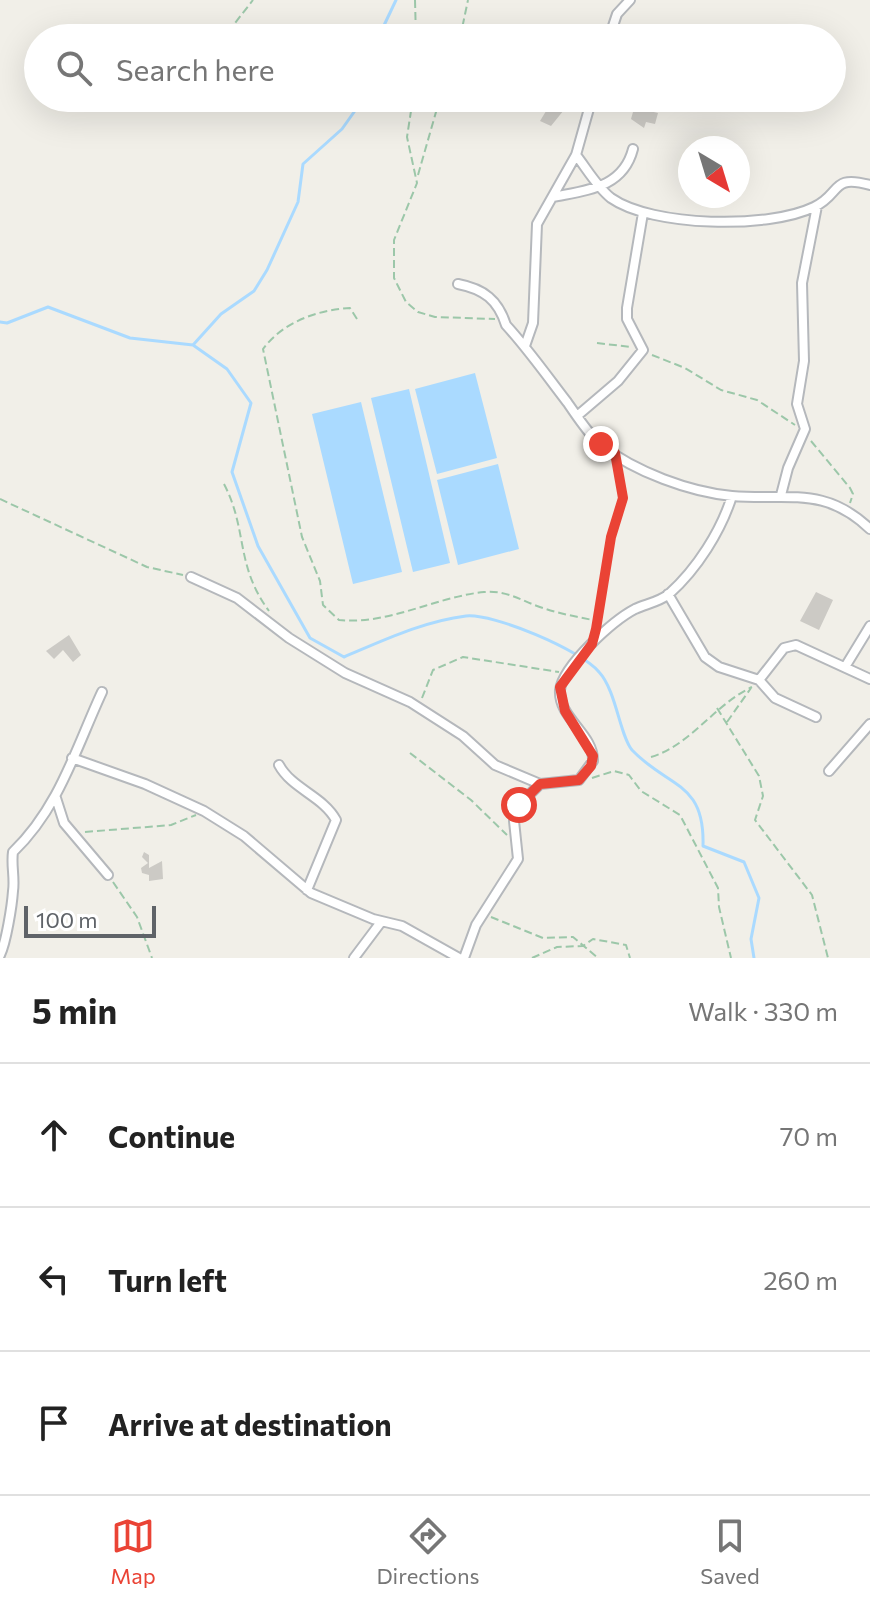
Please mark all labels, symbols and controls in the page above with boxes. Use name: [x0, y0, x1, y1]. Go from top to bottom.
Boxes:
search box: [24, 24, 846, 112]
icon: search: [52, 46, 96, 90]
text: Search here: [116, 50, 275, 87]
north arrow: [678, 136, 750, 208]
route end: [583, 426, 619, 462]
route start: [501, 787, 537, 823]
scale bar: [24, 902, 156, 938]
text: 100 m: [36, 906, 98, 933]
text: 5 min: [32, 989, 117, 1031]
text: Walk · 330 m: [688, 995, 838, 1026]
icon: ahead: [32, 1113, 76, 1157]
text: Continue: [108, 1117, 235, 1154]
text: 70 m: [780, 1120, 838, 1151]
icon: left: [32, 1257, 76, 1301]
text: Turn left: [108, 1261, 227, 1298]
text: 260 m: [763, 1264, 838, 1295]
icon: arrive: [32, 1401, 76, 1445]
text: Arrive at destination: [108, 1405, 392, 1442]
tab: Map: [110, 1514, 156, 1589]
tab: Directions: [376, 1514, 480, 1589]
tab: Saved: [700, 1514, 760, 1589]

